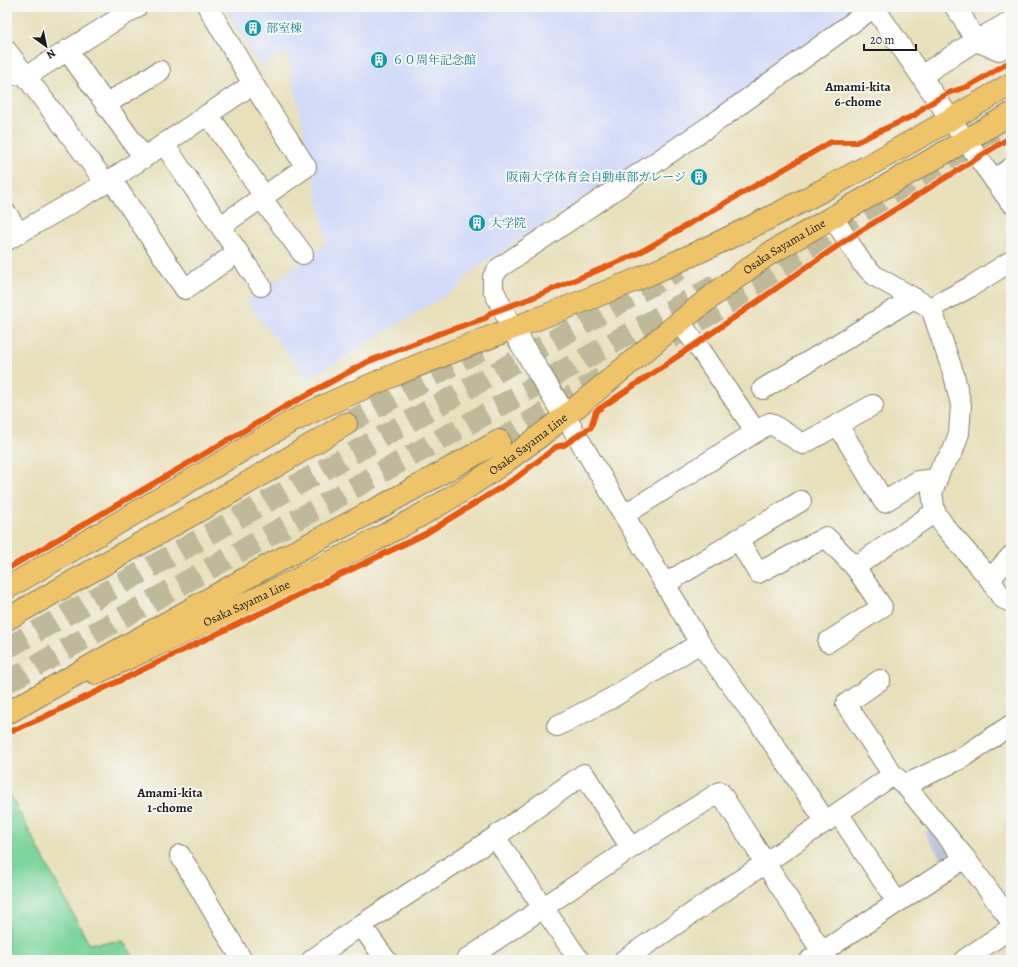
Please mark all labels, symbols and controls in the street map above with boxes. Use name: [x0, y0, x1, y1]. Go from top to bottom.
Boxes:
building icon: 部室棟: [243, 18, 263, 38]
place label: 部室棟: [266, 20, 302, 36]
north arrow: [26, 26, 66, 66]
scale bar: [864, 26, 916, 52]
text: 20 m: [870, 32, 894, 48]
text: N: [44, 45, 59, 62]
building icon: ６０周年記念館: [369, 50, 389, 70]
place label: ６０周年記念館: [392, 52, 476, 68]
district label: Amami-kita 6-chome: [824, 78, 891, 110]
building icon: 阪南大学体育会自動車部ガレージ: [689, 167, 709, 187]
place label: 阪南大学体育会自動車部ガレージ: [506, 169, 686, 185]
building icon: 大学院: [467, 213, 487, 233]
place label: 大学院: [490, 215, 526, 231]
street label: Osaka Sayama Line: [740, 215, 828, 278]
street label: Osaka Sayama Line: [486, 410, 571, 479]
street label: Osaka Sayama Line: [201, 576, 293, 630]
district label: Amami-kita 1-chome: [136, 784, 203, 816]

